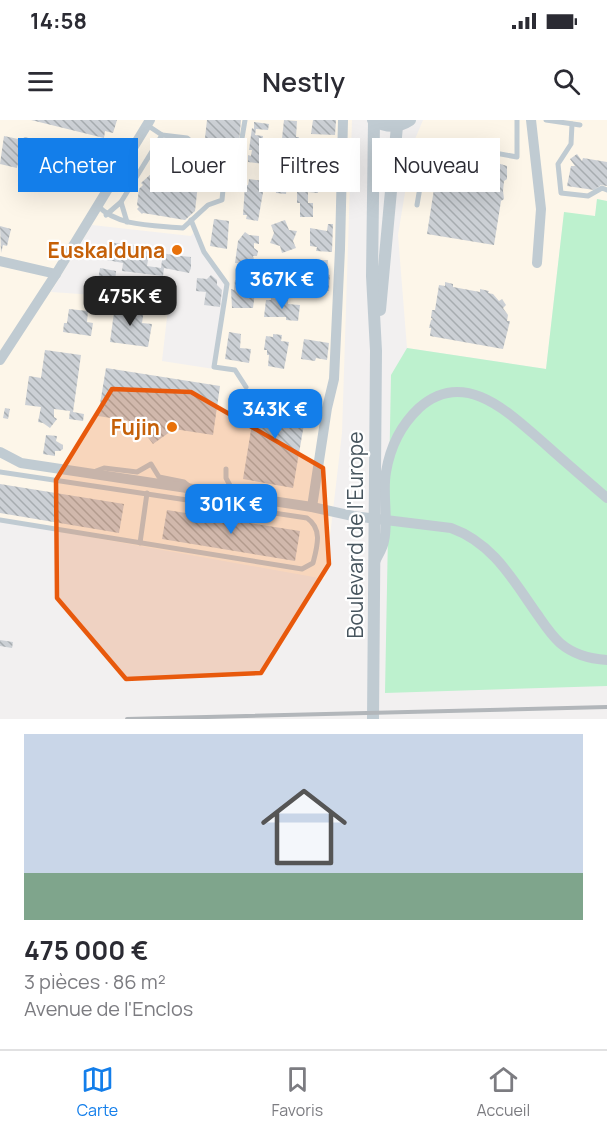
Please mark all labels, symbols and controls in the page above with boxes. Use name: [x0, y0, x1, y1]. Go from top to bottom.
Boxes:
text: 14:58: [30, 6, 87, 36]
text: Nestly: [262, 63, 345, 100]
icon: menu: [24, 65, 57, 98]
icon: search: [550, 65, 583, 98]
chip: Acheter: [18, 138, 138, 192]
chip: Louer: [150, 138, 247, 192]
chip: Filtres: [259, 138, 360, 192]
chip: Nouveau: [372, 138, 500, 192]
place label: Euskalduna: [48, 236, 165, 264]
marker: Euskalduna: [170, 243, 184, 257]
pin: 367K €: [233, 259, 331, 310]
text: 367K €: [250, 265, 314, 292]
pin: 475K €: [81, 276, 179, 327]
text: 475K €: [98, 282, 162, 309]
pin: 343K €: [226, 389, 324, 440]
text: 343K €: [242, 395, 308, 422]
place label: Fujin: [111, 413, 160, 441]
marker: Fujin: [165, 420, 179, 434]
street label: Boulevard de l'Europe: [341, 432, 369, 638]
pin: 301K €: [182, 484, 280, 535]
text: 301K €: [199, 490, 263, 517]
icon: home: [250, 773, 358, 881]
text: 475 000 €: [24, 932, 148, 968]
text: 3 pièces · 86 m²: [24, 968, 166, 995]
text: Avenue de l'Enclos: [24, 995, 193, 1022]
tab: Carte: [77, 1063, 118, 1121]
tab: Favoris: [272, 1063, 323, 1121]
tab: Accueil: [476, 1063, 530, 1121]

